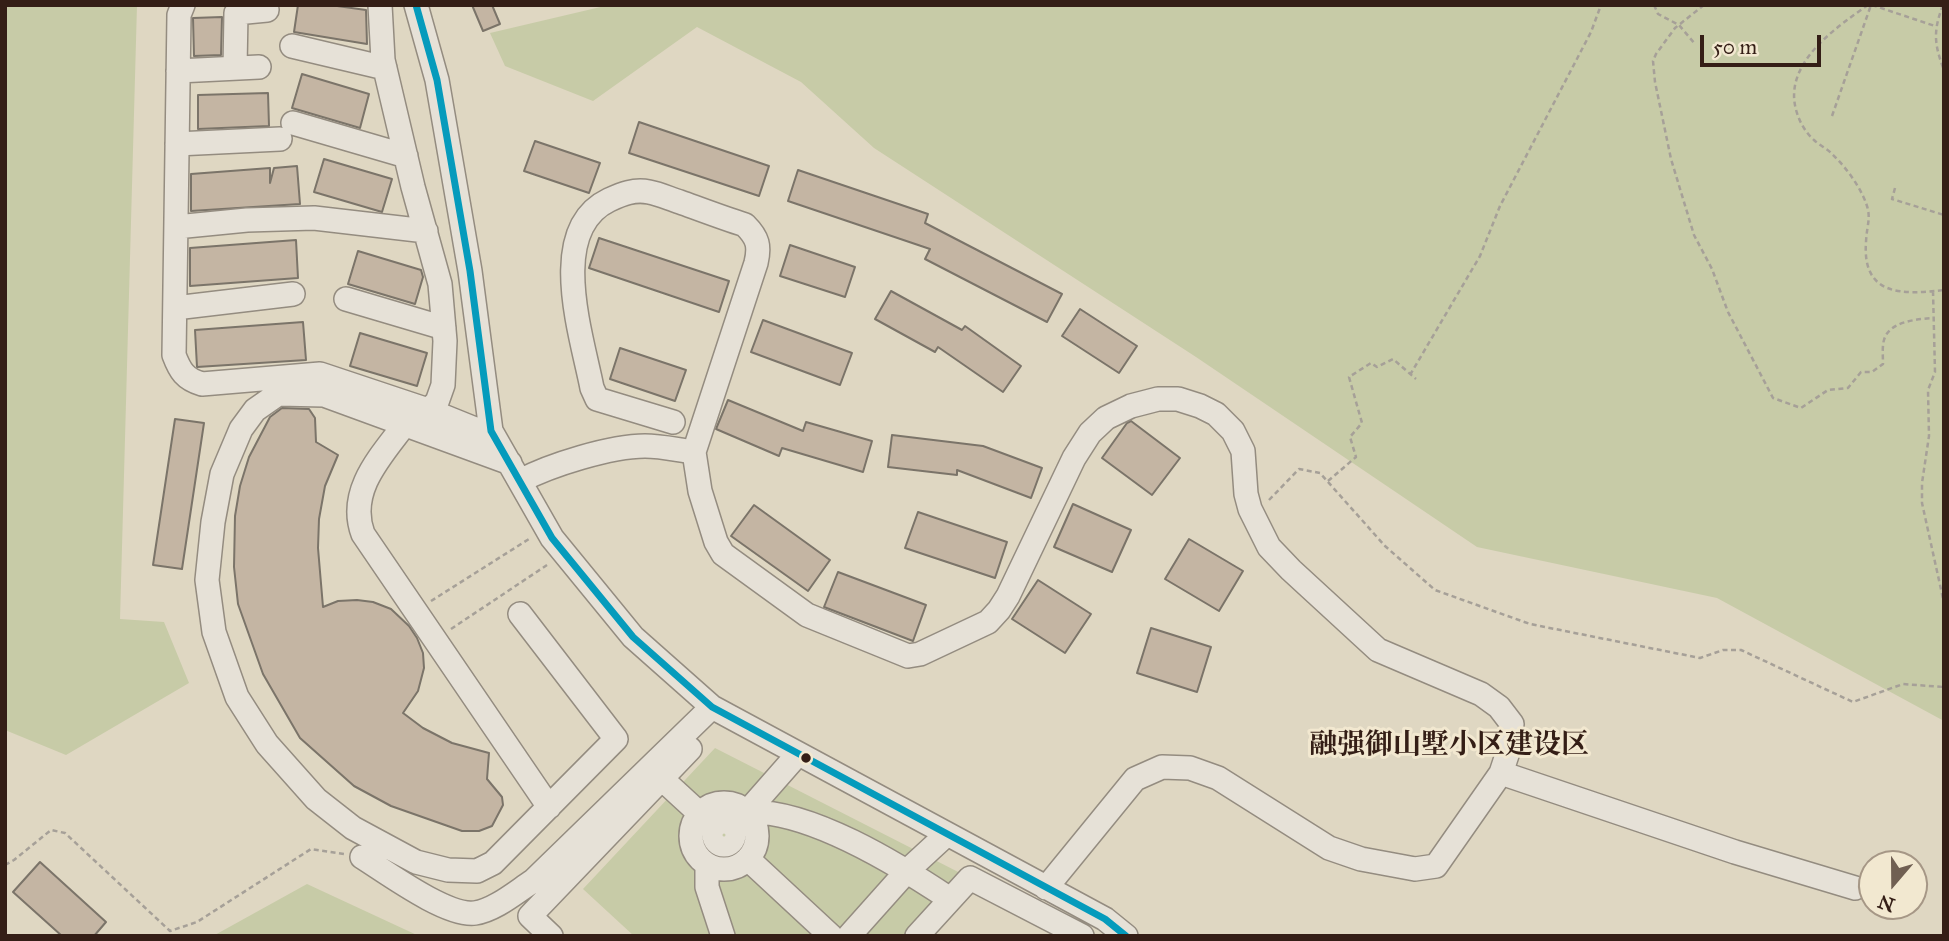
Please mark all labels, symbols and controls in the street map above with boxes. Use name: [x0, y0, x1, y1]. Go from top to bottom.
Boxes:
scale bar: [1704, 21, 1825, 65]
text: 50 m: [1713, 34, 1757, 60]
district label: 融强御山墅小区建设区: [1309, 729, 1589, 763]
unlabelled marker: [799, 751, 813, 765]
north arrow: [1858, 850, 1928, 920]
text: N: [1875, 890, 1898, 917]

